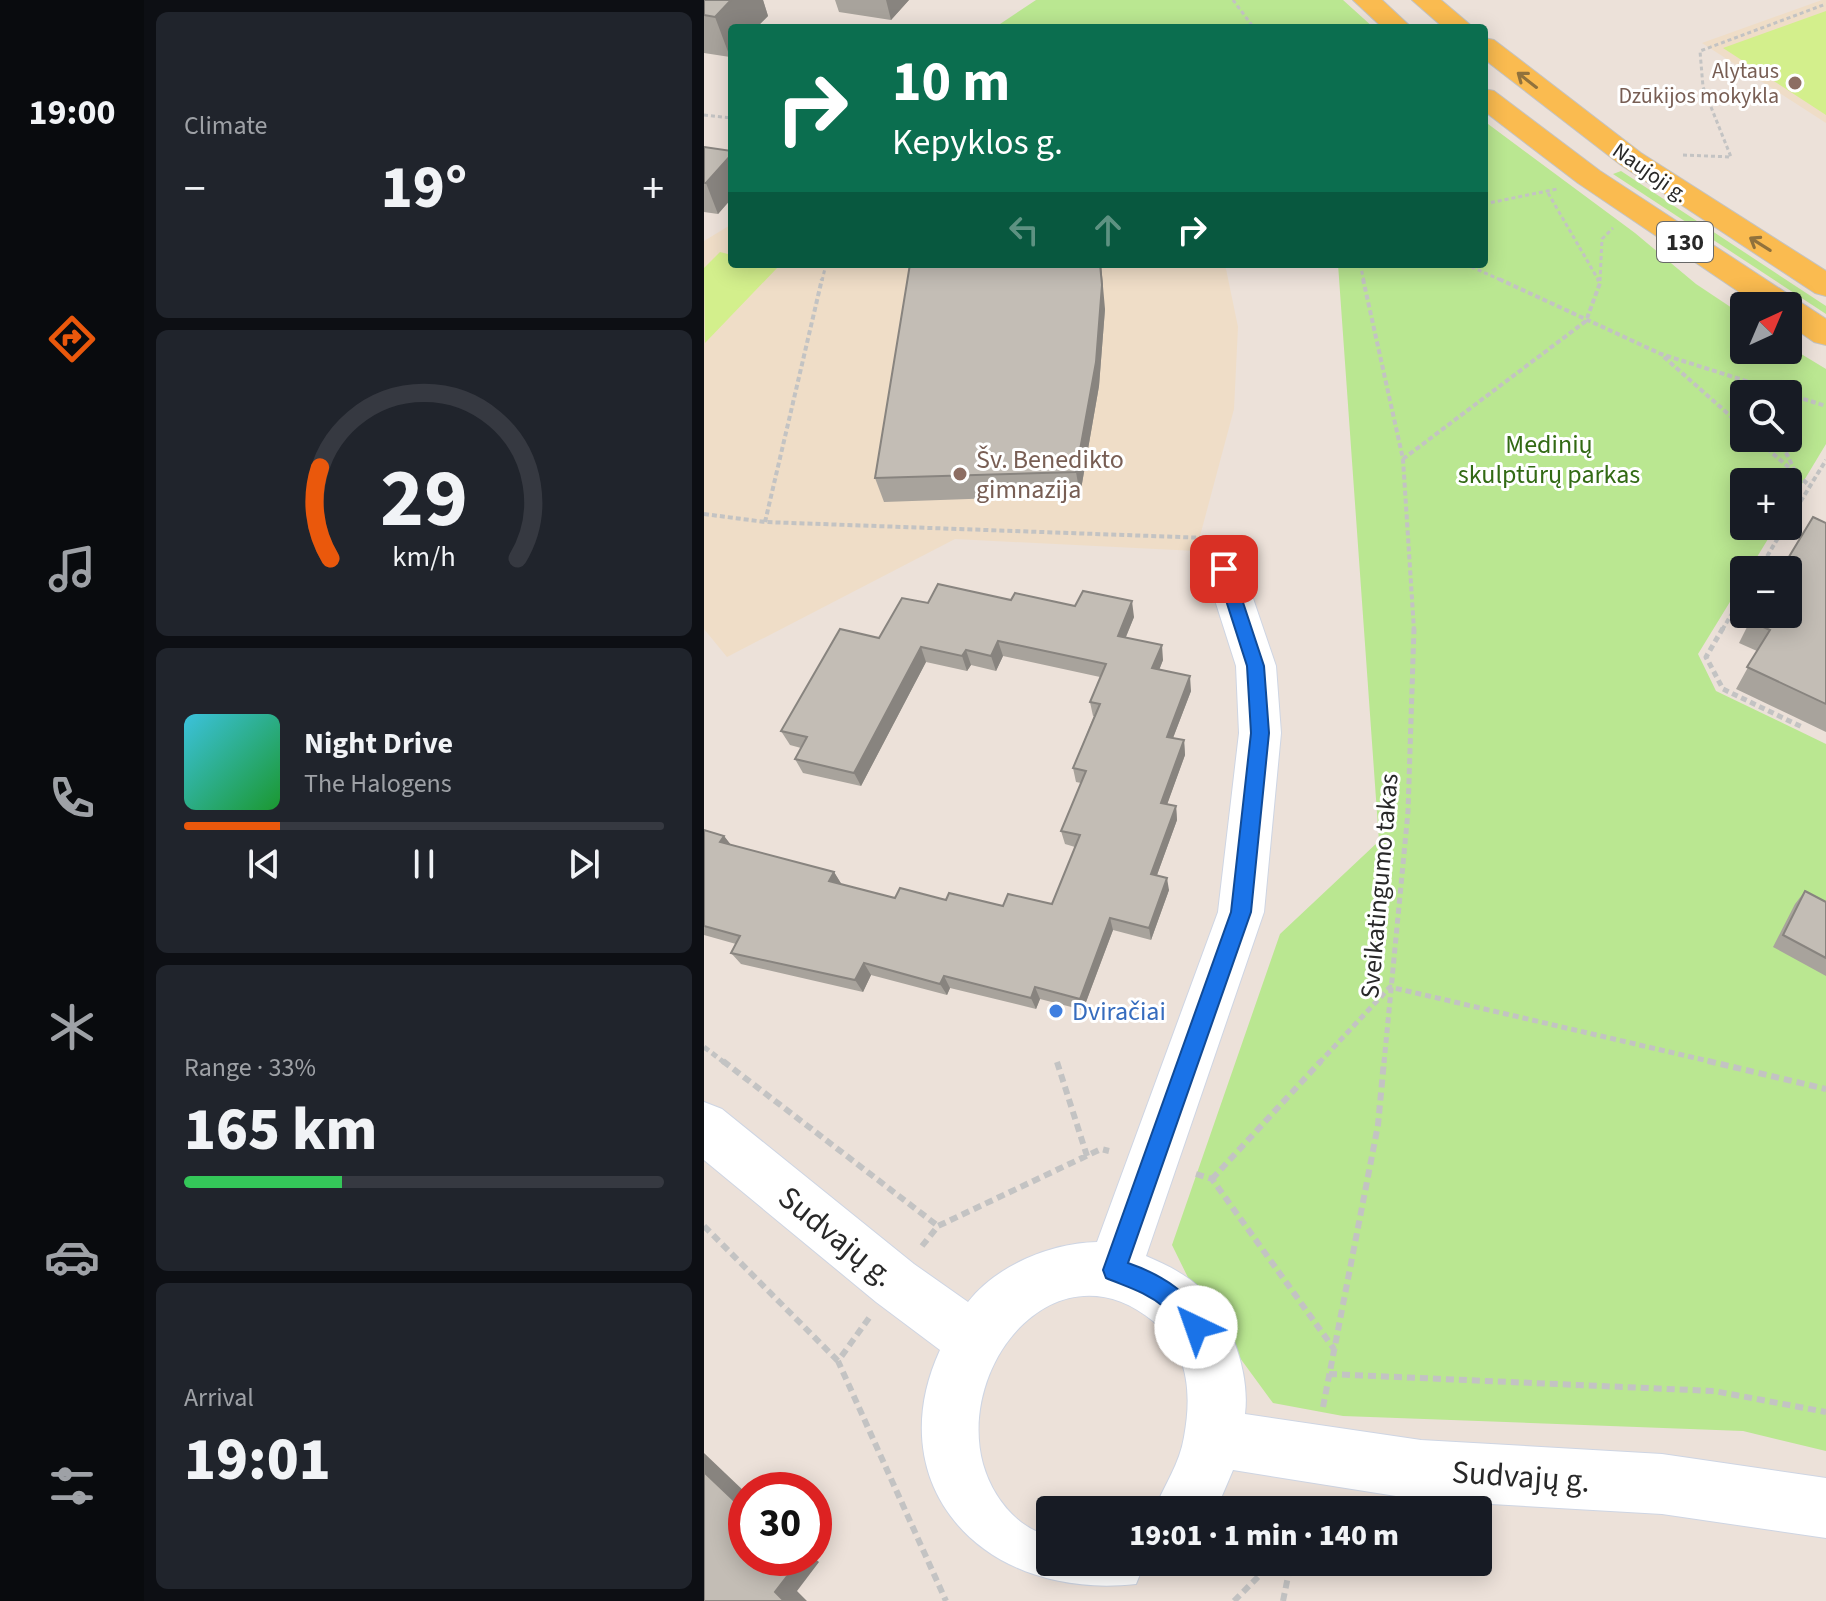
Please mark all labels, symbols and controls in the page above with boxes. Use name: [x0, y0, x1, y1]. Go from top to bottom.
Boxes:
text: 10 m: [892, 43, 1010, 122]
place label: Alytaus Dzūkijos mokykla: [1618, 55, 1779, 112]
icon: right: [760, 56, 864, 160]
one-way arrow: [1517, 71, 1538, 89]
marker: Alytaus Dzūkijos mokykla: [1786, 74, 1804, 92]
text: 19:00: [29, 87, 115, 138]
text: Climate: [184, 107, 268, 144]
text: Kepyklos g.: [892, 117, 1063, 168]
street label: Naujoji g.: [1606, 135, 1695, 211]
text: 19°: [381, 146, 467, 231]
text: −: [184, 158, 206, 221]
text: +: [642, 158, 664, 221]
icon: left: [1002, 208, 1046, 252]
icon: ahead: [1086, 208, 1130, 252]
icon: right: [1170, 208, 1214, 252]
road number: 130: [1657, 222, 1713, 262]
one-way arrow: [1749, 236, 1772, 252]
north arrow: [1730, 292, 1802, 364]
map controls: [1730, 292, 1802, 628]
icon: directions: [44, 311, 100, 367]
button: search: [1730, 380, 1802, 452]
park label: Medinių skulptūrų parkas: [1458, 426, 1640, 493]
text: 29: [380, 439, 468, 557]
place label: Šv. Benedikto gimnazija: [976, 441, 1124, 508]
marker: Šv. Benedikto gimnazija: [951, 465, 969, 483]
button: +: [1730, 468, 1802, 540]
pin: [1190, 535, 1258, 603]
text: km/h: [392, 537, 456, 577]
icon: music: [44, 541, 100, 597]
icon: arrive: [1202, 547, 1246, 591]
button: −: [1730, 556, 1802, 628]
text: Night Drive: [304, 722, 453, 765]
text: The Halogens: [304, 765, 452, 802]
icon: phone: [44, 770, 100, 826]
street label: Sveikatingumo takas: [1351, 772, 1408, 1000]
icon: previous: [242, 842, 286, 886]
icon: pause: [402, 842, 446, 886]
icon: next: [562, 842, 606, 886]
place label: Dviračiai: [1072, 993, 1166, 1030]
icon: climate: [44, 999, 100, 1055]
marker: Dviračiai: [1047, 1002, 1065, 1020]
text: Range · 33%: [184, 1049, 316, 1086]
text: 165 km: [184, 1088, 377, 1173]
street label: Sudvajų g.: [768, 1175, 905, 1298]
icon: car: [44, 1229, 100, 1285]
position arrow: [1154, 1285, 1238, 1369]
text: Arrival: [184, 1379, 254, 1416]
text: 19:01: [184, 1418, 331, 1503]
street label: Sudvajų g.: [1450, 1449, 1592, 1505]
icon: filters: [44, 1458, 100, 1514]
speed limit sign: 30: [728, 1472, 832, 1576]
text: 19:01 · 1 min · 140 m: [1129, 1514, 1399, 1557]

